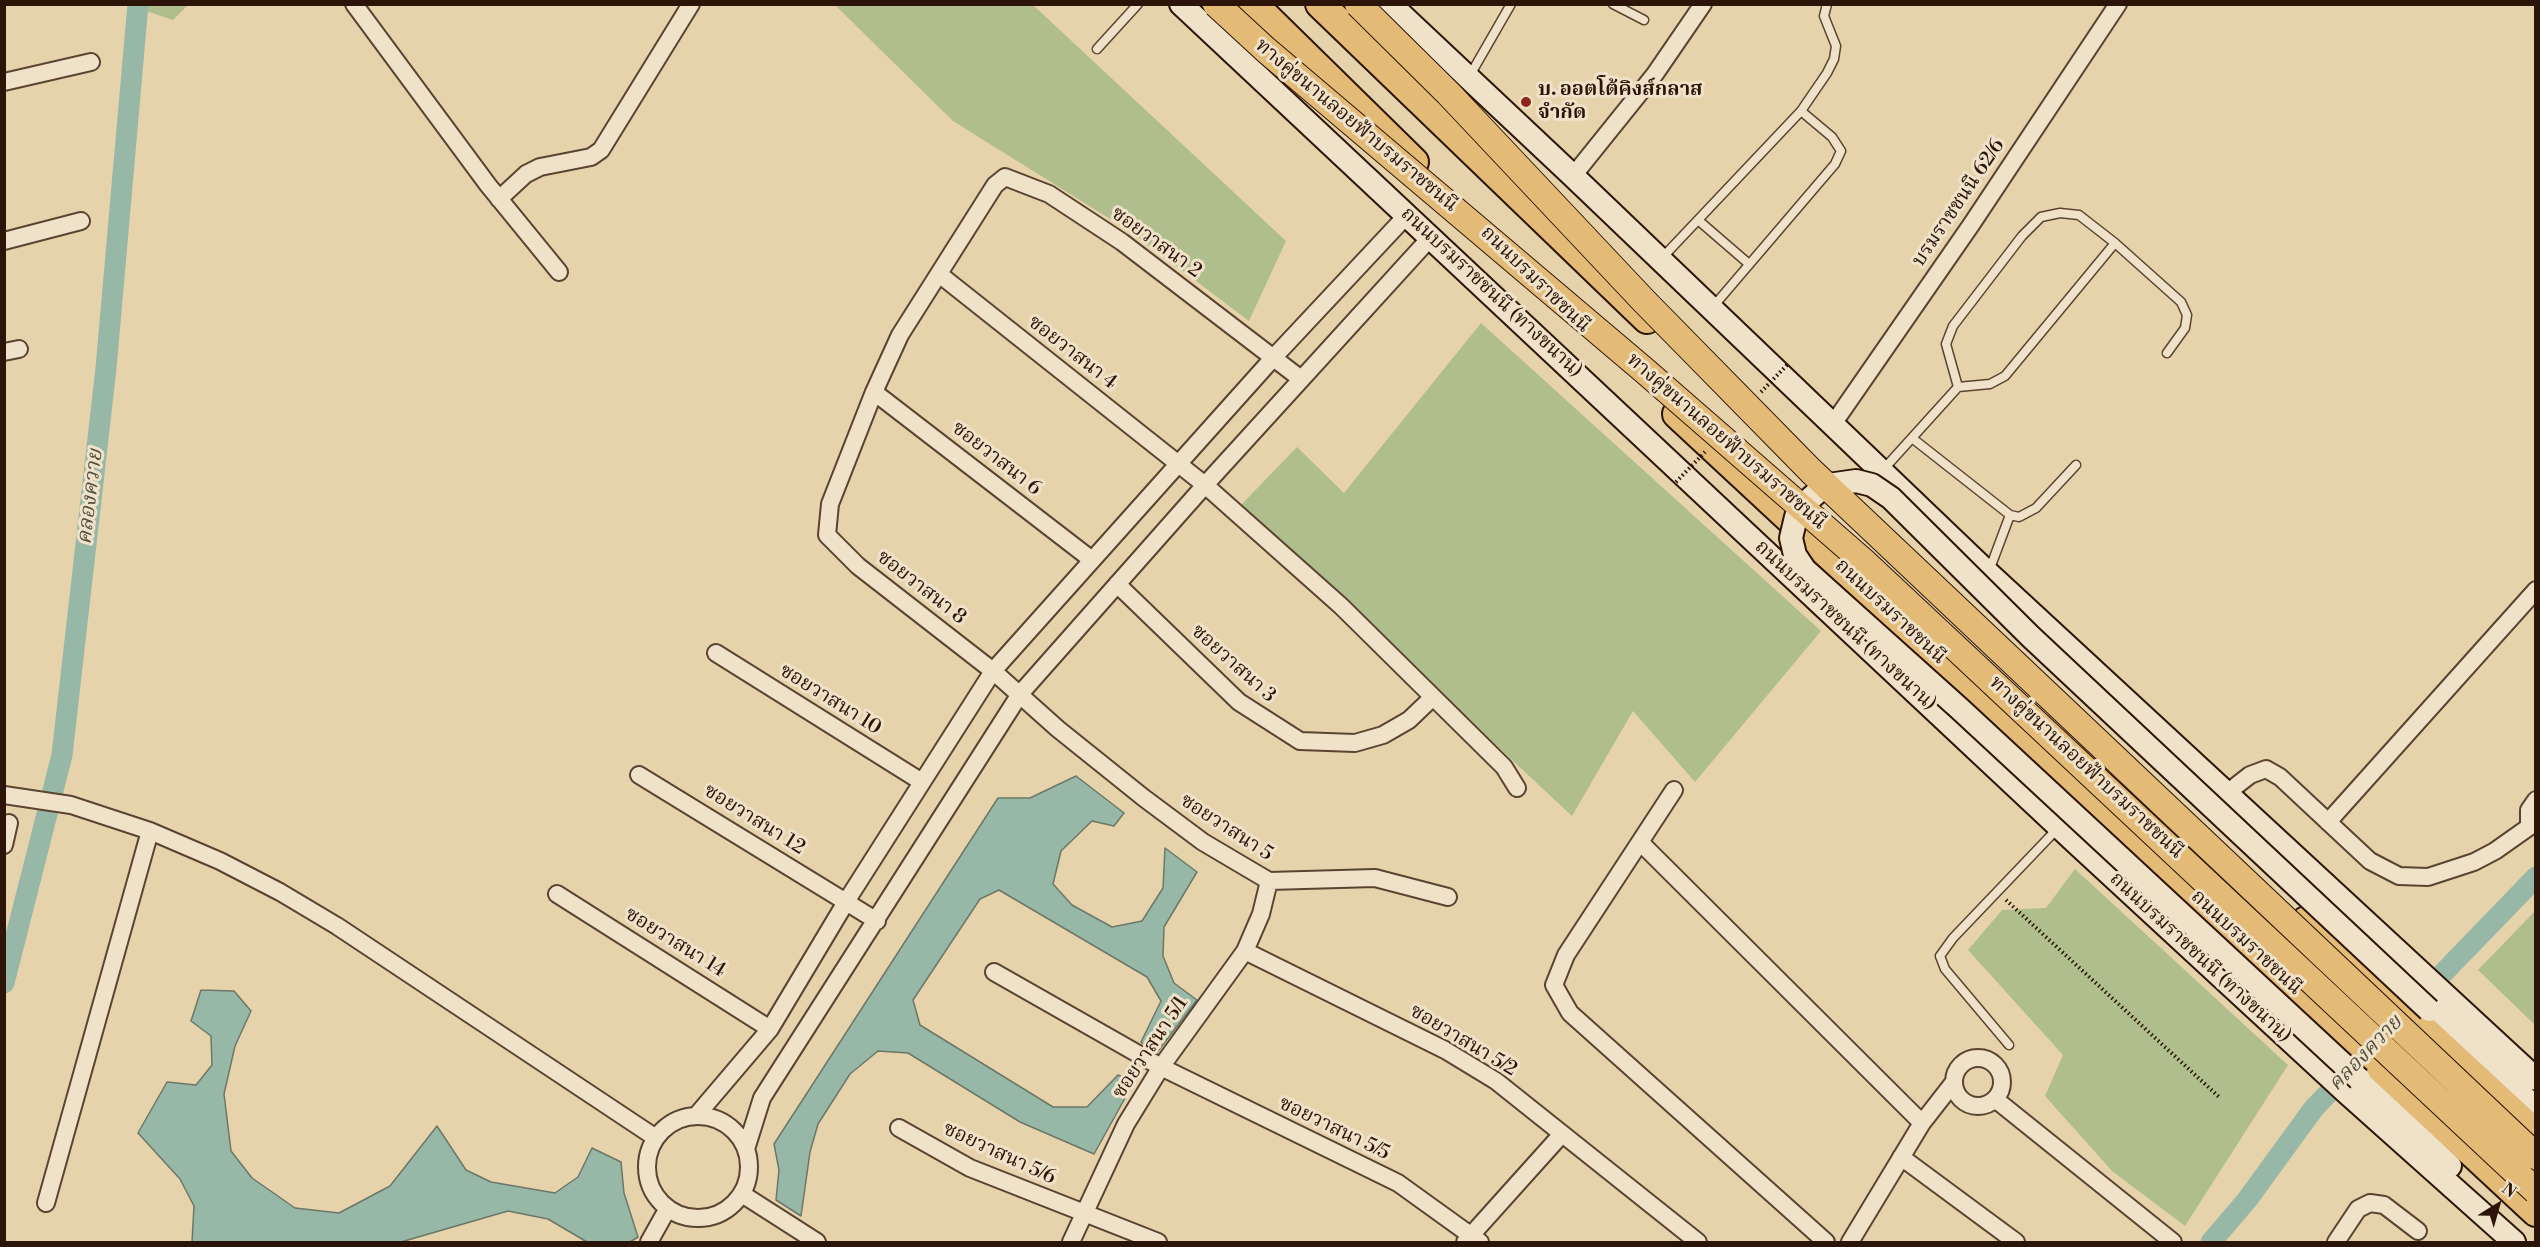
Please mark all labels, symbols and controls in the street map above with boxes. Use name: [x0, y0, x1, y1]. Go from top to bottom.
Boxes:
street label: ทางคู่ขนานลอยฟ้าบรมราชชนนี: [1250, 34, 1462, 218]
place label: บ. ออตโต้คิงส์กลาส จำกัด: [1538, 78, 1703, 125]
marker: บ. ออตโต้คิงส์กลาส จำกัด: [1519, 95, 1533, 109]
street label: บรมราชชนนี 62/6: [1908, 135, 2010, 271]
street label: ซอยวาสนา 2: [1106, 202, 1206, 284]
street label: ถนนบรมราชชนนี (ทางขนาน): [1395, 203, 1587, 383]
street label: ถนนบรมราชชนนี: [1475, 222, 1595, 338]
street label: ซอยวาสนา 4: [1023, 311, 1121, 395]
street label: ทางคู่ขนานลอยฟ้าบรมราชชนนี: [1621, 349, 1831, 535]
street label: ซอยวาสนา 6: [947, 417, 1045, 501]
water label: คลองควาย: [73, 448, 109, 546]
street label: ถนนบรมราชชนนี (ทางขนาน): [1749, 536, 1941, 716]
street label: ซอยวาสนา 8: [872, 546, 970, 630]
street label: ถนนบรมราชชนนี: [1829, 554, 1951, 670]
street label: ซอยวาสนา 3: [1186, 620, 1280, 708]
street label: ซอยวาสนา 10: [775, 659, 885, 741]
street label: ทางคู่ขนานลอยฟ้าบรมราชชนนี: [1984, 672, 2188, 864]
street label: ซอยวาสนา 12: [699, 779, 809, 861]
street label: ซอยวาสนา 5: [1175, 789, 1277, 867]
street label: ถนนบรมราชชนนี (ทางขนาน): [2104, 868, 2296, 1048]
street label: ถนนบรมราชชนนี: [2185, 885, 2307, 1001]
street label: ซอยวาสนา 14: [620, 903, 730, 983]
street label: ซอยวาสนา 5/1: [1108, 992, 1194, 1104]
street label: ซอยวาสนา 5/2: [1405, 1000, 1521, 1082]
water label: คลองควาย: [2324, 1011, 2408, 1097]
street label: ซอยวาสนา 5/5: [1275, 1092, 1393, 1166]
street label: ซอยวาสนา 5/6: [939, 1117, 1059, 1191]
north arrow: [2468, 1175, 2528, 1235]
text: N: [2498, 1179, 2520, 1202]

